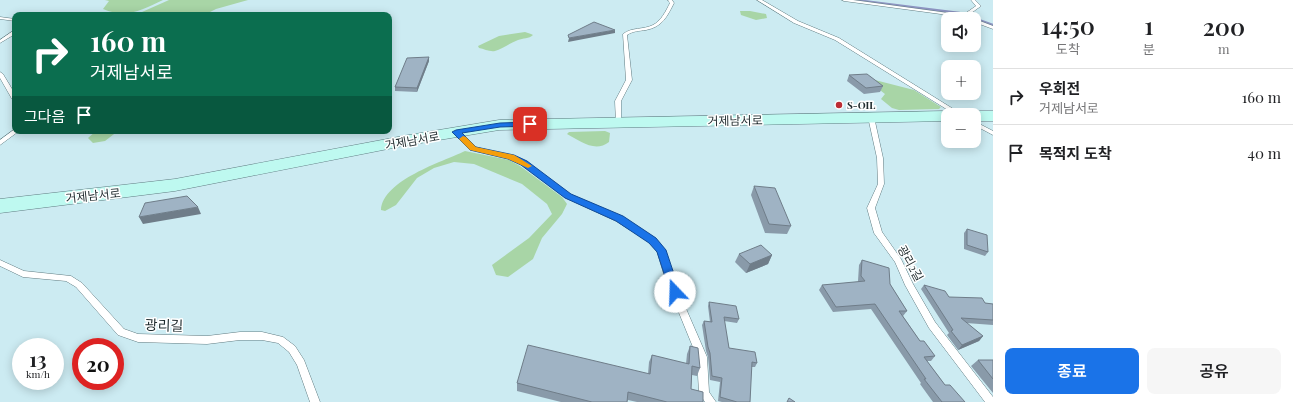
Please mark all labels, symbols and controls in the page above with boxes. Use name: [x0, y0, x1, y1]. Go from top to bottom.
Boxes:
text: 14:50: [1041, 9, 1095, 41]
text: 1: [1144, 9, 1153, 41]
text: 200: [1203, 10, 1245, 42]
map controls: [941, 12, 981, 148]
button: sound: [941, 12, 981, 52]
text: 160 m: [90, 22, 166, 59]
icon: right: [24, 28, 76, 80]
text: 도착: [1056, 40, 1080, 57]
text: 분: [1143, 40, 1155, 57]
text: m: [1218, 40, 1230, 57]
text: 거제남서로: [90, 60, 173, 84]
button: +: [941, 60, 981, 100]
text: 우회전: [1039, 78, 1080, 98]
icon: right: [1005, 86, 1027, 108]
text: 160 m: [1242, 87, 1281, 107]
place label: S-OIL: [847, 98, 875, 112]
text: 거제남서로: [1039, 99, 1099, 116]
marker: S-OIL: [834, 100, 844, 110]
icon: arrive: [73, 104, 95, 126]
text: 그다음: [24, 106, 65, 126]
pin: [513, 107, 547, 141]
button: −: [941, 108, 981, 148]
street label: 거제남서로: [707, 112, 763, 128]
icon: arrive: [519, 113, 541, 135]
street label: 거제남서로: [383, 127, 441, 153]
icon: arrive: [1005, 142, 1027, 164]
text: 목적지 도착: [1039, 143, 1112, 163]
text: 40 m: [1248, 143, 1281, 163]
street label: 거제남서로: [65, 184, 121, 206]
street label: 광리2길: [895, 242, 927, 284]
position arrow: [654, 271, 696, 313]
street label: 광리길: [144, 315, 184, 335]
speed limit sign: 20: [72, 338, 124, 390]
text: 13: [29, 345, 47, 372]
button: 종료: [1005, 348, 1139, 394]
button: 공유: [1147, 348, 1281, 394]
text: km/h: [26, 367, 50, 381]

